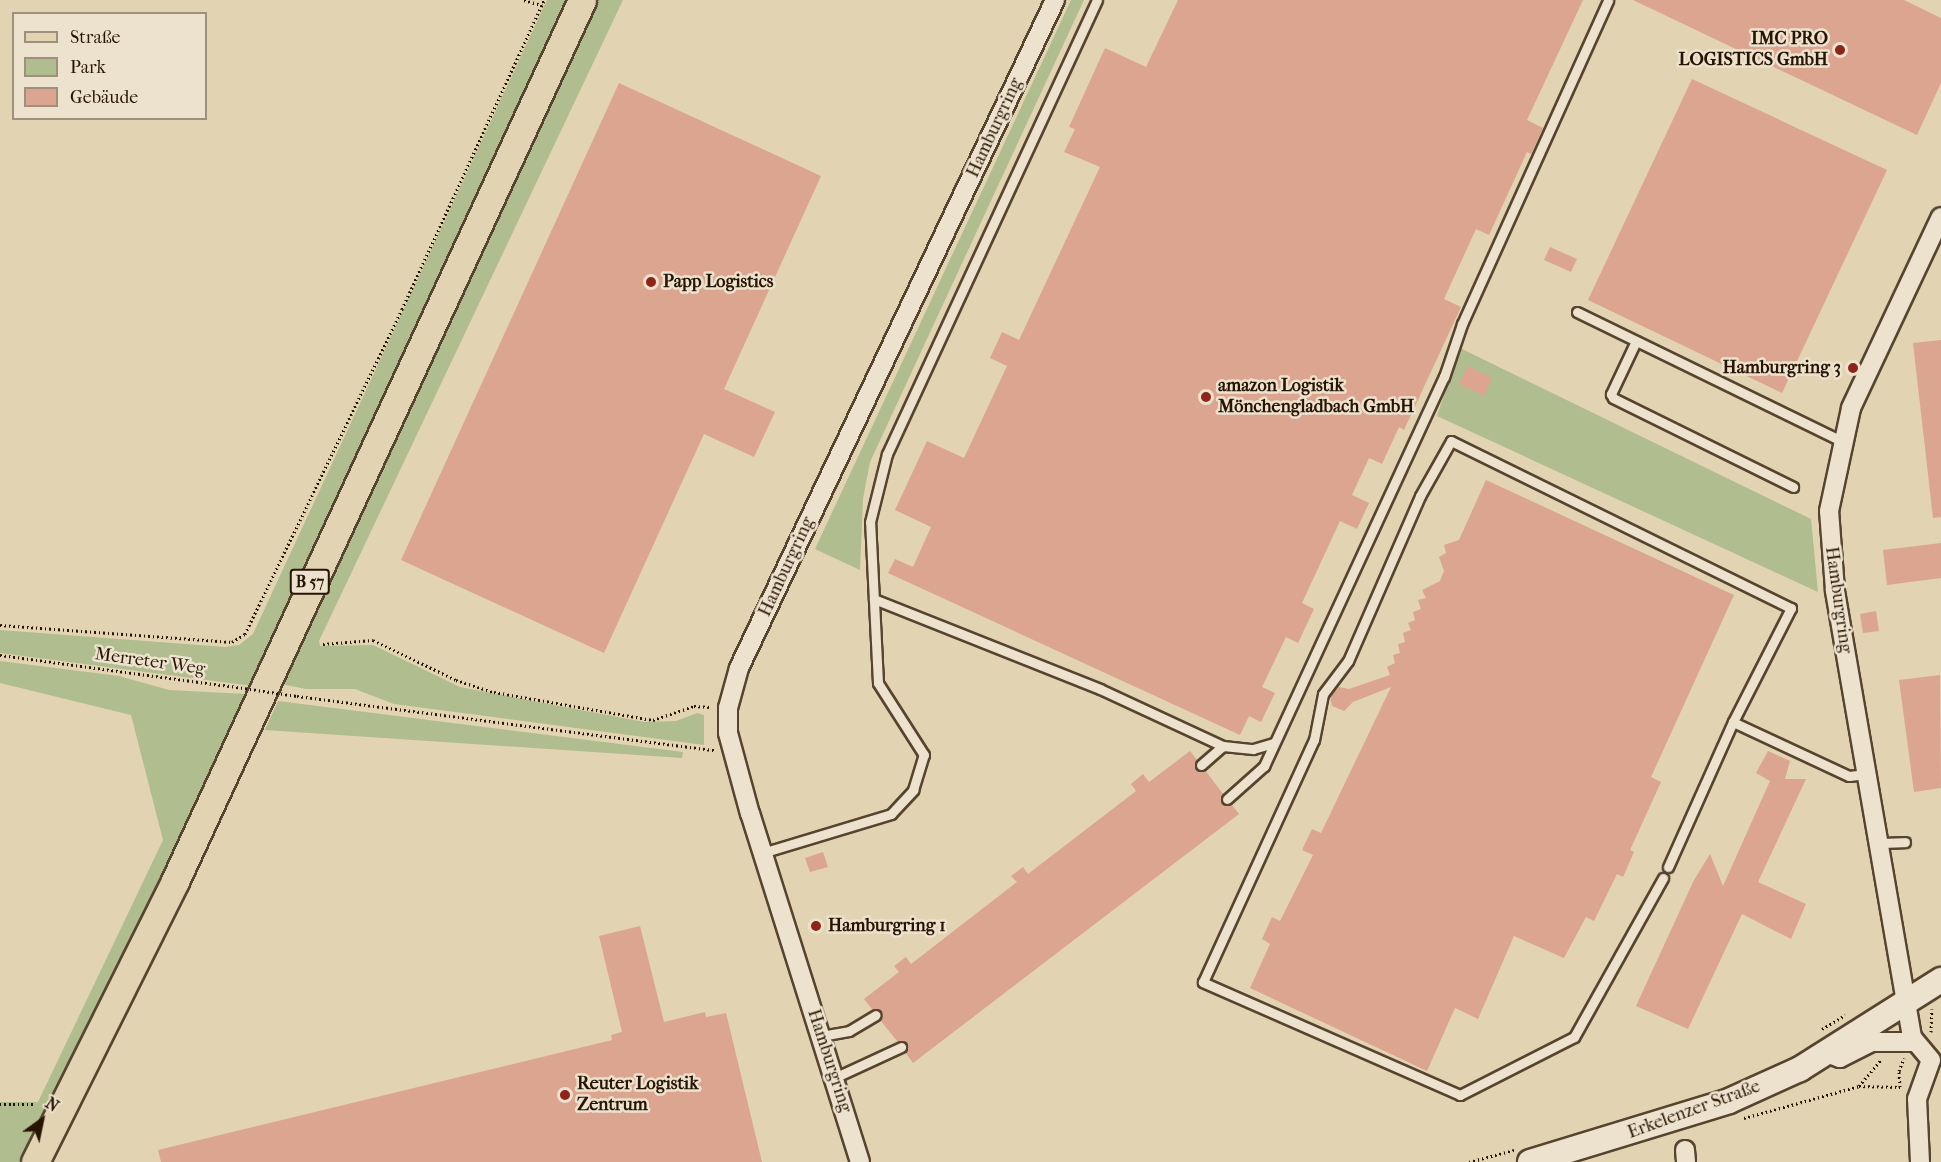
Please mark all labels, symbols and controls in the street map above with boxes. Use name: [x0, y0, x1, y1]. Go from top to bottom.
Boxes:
legend: [12, 12, 207, 120]
text: Straße: [70, 27, 120, 48]
place label: IMC PRO LOGISTICS GmbH: [1679, 29, 1828, 72]
marker: IMC PRO LOGISTICS GmbH: [1833, 43, 1847, 57]
text: Park: [70, 57, 106, 78]
street label: Hamburgring: [963, 75, 1027, 181]
text: Gebäude: [70, 87, 138, 108]
place label: Papp Logistics: [663, 271, 773, 293]
marker: Papp Logistics: [644, 275, 658, 289]
place label: Hamburgring 3: [1722, 357, 1841, 379]
marker: Hamburgring 3: [1846, 361, 1860, 375]
place label: amazon Logistik Mönchengladbach GmbH: [1218, 376, 1414, 418]
marker: amazon Logistik Mönchengladbach GmbH: [1199, 390, 1213, 404]
street label: Hamburgring: [755, 514, 819, 620]
street label: Hamburgring: [1820, 545, 1856, 655]
road number: B 57: [289, 569, 331, 595]
street label: Merreter Weg: [93, 644, 207, 680]
place label: Hamburgring 1: [828, 915, 946, 937]
marker: Hamburgring 1: [809, 919, 823, 933]
street label: Hamburgring: [802, 1007, 856, 1115]
place label: Reuter Logistik Zentrum: [577, 1074, 698, 1116]
street label: Erkelenzer Straße: [1625, 1076, 1763, 1144]
marker: Reuter Logistik Zentrum: [558, 1088, 572, 1102]
north arrow: [12, 1090, 72, 1150]
text: N: [42, 1093, 62, 1116]

